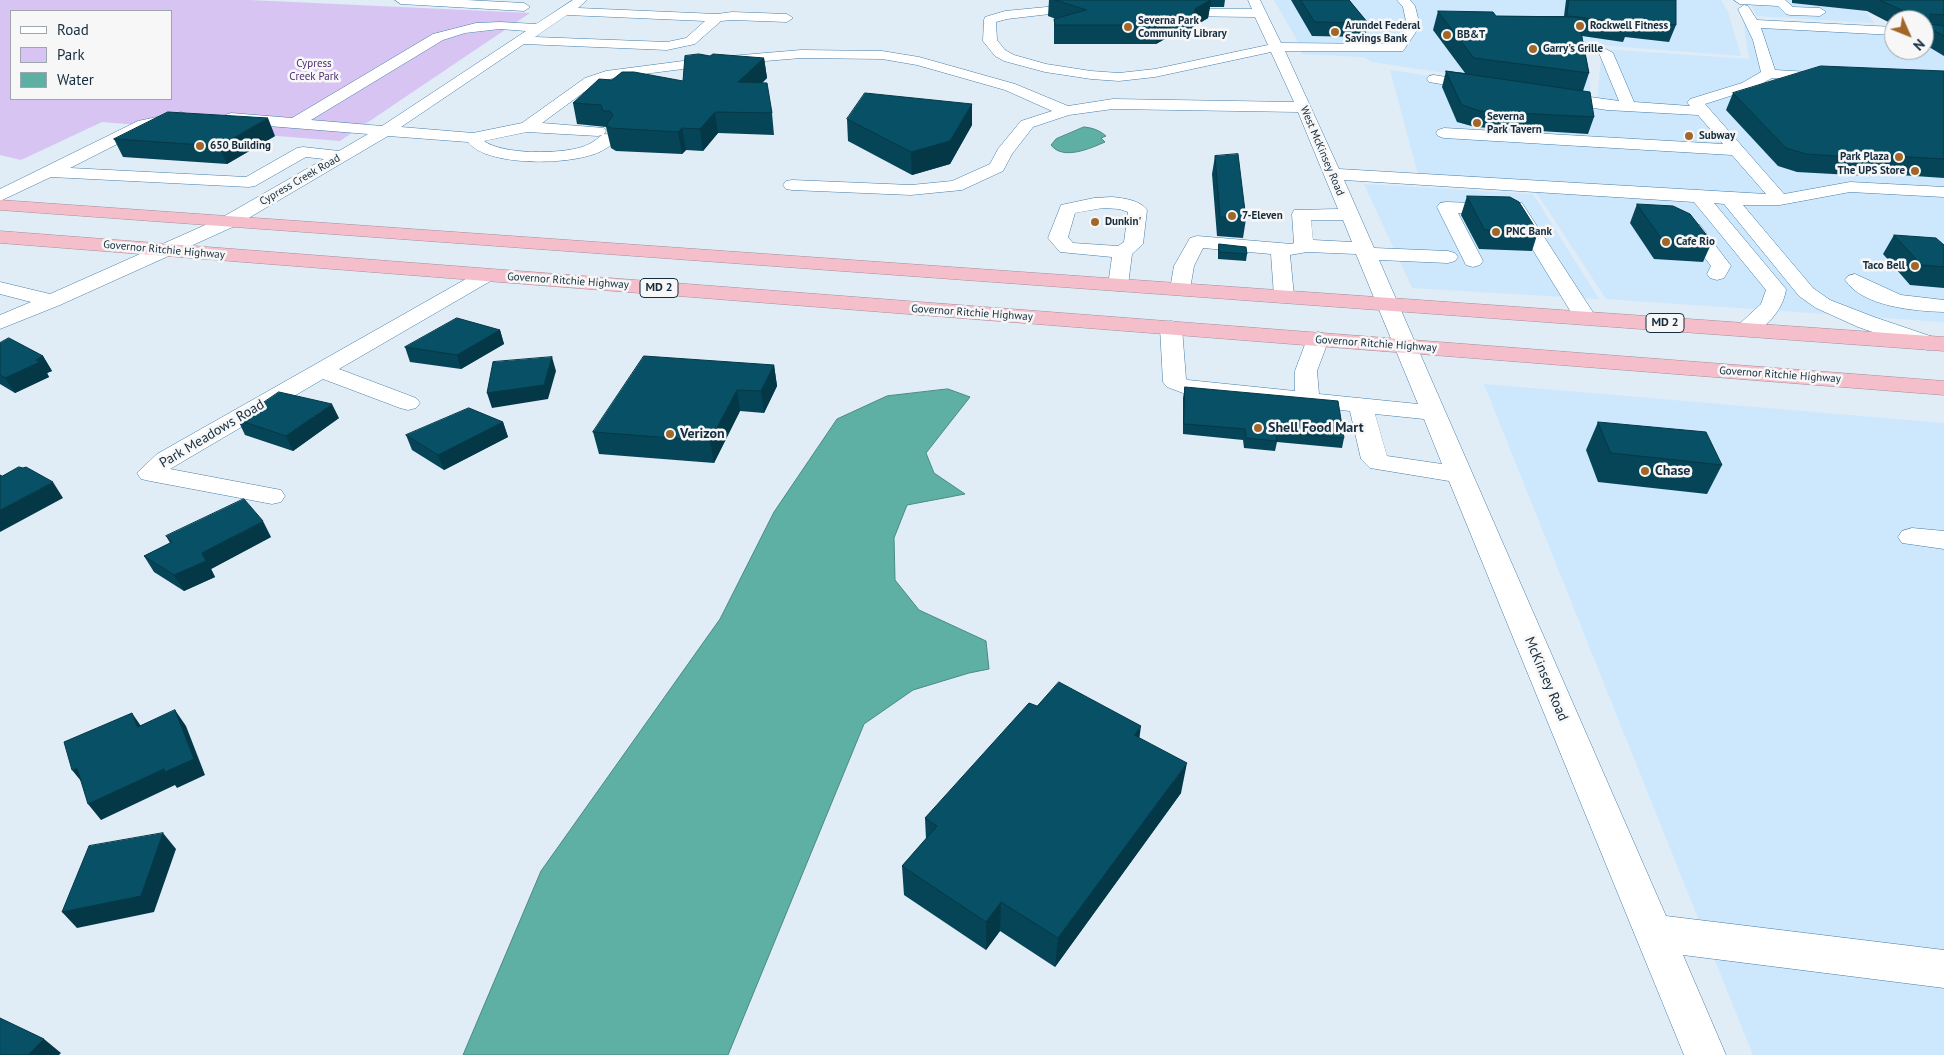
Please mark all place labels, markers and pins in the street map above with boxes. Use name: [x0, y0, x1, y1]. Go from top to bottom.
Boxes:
place label: Severna Park Community Library: [1138, 14, 1227, 40]
place label: Arundel Federal Savings Bank: [1345, 19, 1420, 45]
place label: Rockwell Fitness: [1590, 19, 1668, 33]
marker: Rockwell Fitness: [1574, 20, 1586, 32]
marker: Severna Park Community Library: [1122, 21, 1134, 33]
marker: Arundel Federal Savings Bank: [1329, 26, 1341, 38]
place label: BB&T: [1457, 28, 1485, 42]
marker: BB&T: [1441, 29, 1453, 41]
place label: Garry's Grille: [1543, 42, 1603, 56]
marker: Garry's Grille: [1527, 43, 1539, 55]
place label: Severna Park Tavern: [1487, 110, 1542, 136]
marker: Severna Park Tavern: [1471, 117, 1483, 129]
place label: Subway: [1699, 129, 1735, 143]
marker: Subway: [1683, 130, 1695, 142]
place label: 650 Building: [210, 139, 271, 153]
marker: 650 Building: [194, 140, 206, 152]
place label: Park Plaza: [1840, 150, 1889, 164]
marker: Park Plaza: [1893, 151, 1905, 163]
place label: The UPS Store: [1838, 164, 1905, 178]
marker: The UPS Store: [1909, 165, 1921, 177]
place label: 7-Eleven: [1242, 209, 1283, 223]
marker: 7-Eleven: [1226, 210, 1238, 222]
place label: Dunkin': [1105, 215, 1141, 229]
marker: Dunkin': [1089, 216, 1101, 228]
place label: PNC Bank: [1506, 225, 1552, 239]
marker: PNC Bank: [1490, 226, 1502, 238]
place label: Cafe Rio: [1676, 235, 1715, 249]
marker: Cafe Rio: [1660, 236, 1672, 248]
place label: Taco Bell: [1863, 259, 1905, 273]
marker: Taco Bell: [1909, 260, 1921, 272]
place label: Shell Food Mart: [1268, 420, 1364, 436]
marker: Shell Food Mart: [1252, 422, 1264, 434]
place label: Verizon: [680, 426, 725, 442]
marker: Verizon: [664, 428, 676, 440]
place label: Chase: [1655, 463, 1690, 479]
marker: Chase: [1639, 465, 1651, 477]

